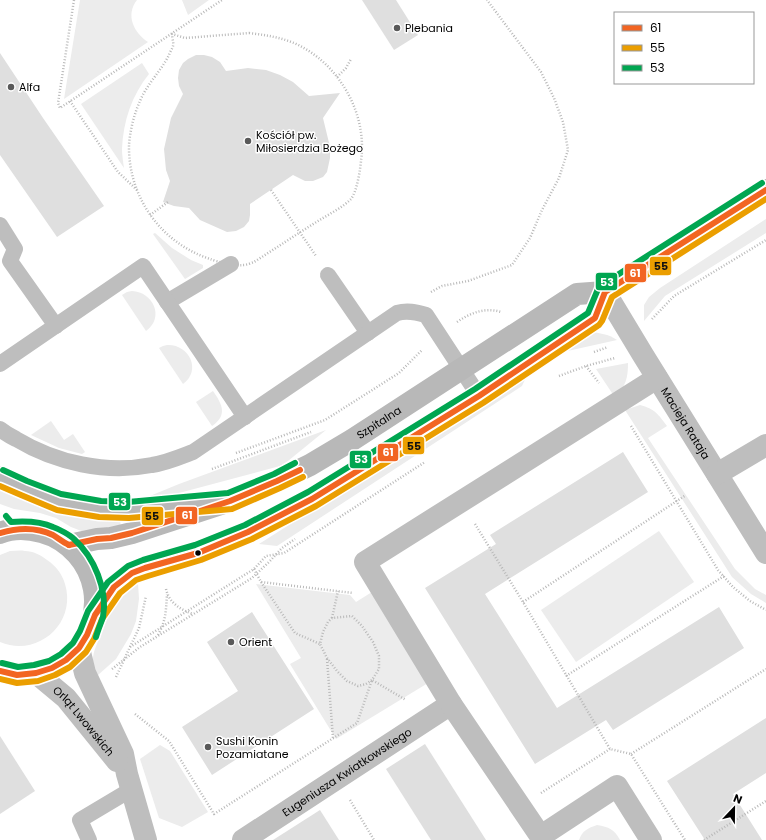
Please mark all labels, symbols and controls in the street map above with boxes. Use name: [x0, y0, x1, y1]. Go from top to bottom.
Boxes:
legend: [614, 12, 754, 84]
text: 61: [650, 19, 661, 36]
place label: Plebania: [405, 20, 453, 36]
marker: Plebania: [392, 23, 402, 33]
text: 55: [650, 39, 665, 56]
text: 53: [650, 59, 665, 76]
place label: Alfa: [19, 79, 40, 95]
marker: Alfa: [6, 82, 16, 92]
place label: Kościół pw. Miłosierdzia Bożego: [256, 127, 363, 156]
marker: Kościół pw. Miłosierdzia Bożego: [243, 136, 253, 146]
line badge: 55: [649, 256, 672, 276]
text: 55: [654, 258, 668, 274]
line badge: 61: [624, 263, 647, 283]
text: 61: [629, 265, 641, 281]
line badge: 53: [595, 272, 618, 291]
text: 53: [600, 274, 614, 290]
street label: Macieja Rataja: [657, 384, 714, 462]
street label: Szpitalna: [353, 402, 404, 443]
line badge: 55: [402, 436, 425, 455]
text: 55: [407, 438, 421, 454]
line badge: 61: [377, 443, 399, 462]
text: 61: [382, 444, 394, 460]
line badge: 53: [349, 450, 372, 469]
text: 53: [354, 451, 368, 467]
line badge: 53: [108, 492, 131, 511]
text: 53: [113, 494, 127, 510]
line badge: 55: [141, 506, 164, 526]
line badge: 61: [175, 506, 198, 525]
text: 61: [181, 507, 193, 523]
text: 55: [145, 508, 159, 524]
unlabelled marker: [193, 548, 203, 558]
place label: Orient: [239, 634, 272, 650]
marker: Orient: [226, 637, 236, 647]
street label: Orląt Lwowskich: [49, 682, 118, 760]
street label: Eugeniusza Kwiatkowskiego: [279, 724, 415, 820]
place label: Sushi Konin Pozamiatane: [216, 733, 289, 762]
marker: Sushi Konin Pozamiatane: [203, 742, 213, 752]
north arrow: [714, 788, 754, 828]
text: N: [731, 790, 745, 808]

